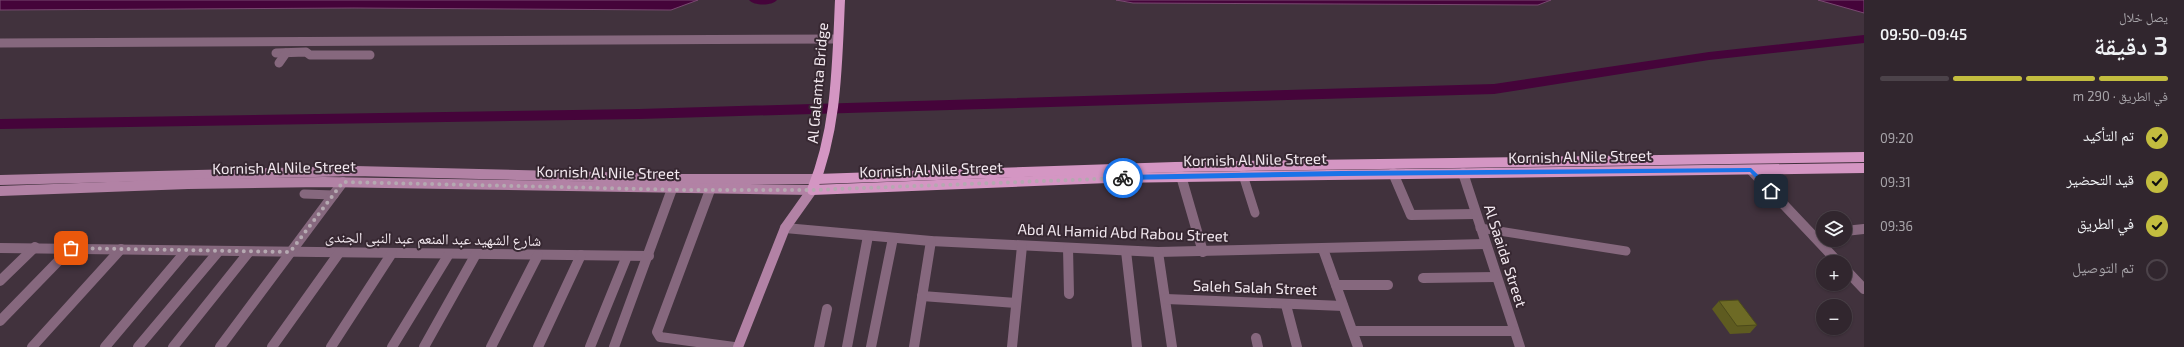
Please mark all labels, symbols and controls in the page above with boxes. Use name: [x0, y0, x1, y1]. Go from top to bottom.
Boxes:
text: يصل خلال: [2119, 9, 2168, 25]
street label: Al Galamta Bridge: [803, 22, 831, 144]
text: 09:45–09:50: [1880, 25, 1967, 43]
text: 3 دقيقة: [2094, 29, 2168, 60]
text: في الطريق · 290 m: [2073, 88, 2168, 104]
text: تم التأكيد: [2083, 126, 2134, 144]
icon: check: [2146, 127, 2168, 149]
text: 09:20: [1880, 130, 1914, 146]
street label: Kornish Al Nile Street: [1508, 146, 1652, 166]
street label: Kornish Al Nile Street: [1183, 149, 1327, 169]
street label: Kornish Al Nile Street: [212, 157, 356, 177]
street label: Kornish Al Nile Street: [859, 157, 1003, 181]
courier: [1103, 158, 1143, 198]
street label: Kornish Al Nile Street: [536, 162, 680, 182]
icon: bike: [1112, 167, 1134, 189]
text: قيد التحضير: [2067, 170, 2134, 188]
icon: check: [2146, 171, 2168, 193]
pin: [1754, 174, 1788, 208]
text: 09:31: [1880, 174, 1911, 190]
icon: home: [1760, 180, 1782, 202]
street label: Al Saaida Street: [1481, 202, 1531, 310]
map controls: [1816, 211, 1852, 335]
button: layers: [1816, 211, 1852, 247]
text: في الطريق: [2077, 214, 2134, 232]
icon: check: [2146, 215, 2168, 237]
text: 09:36: [1880, 218, 1913, 234]
street label: Abd Al Hamid Abd Rabou Street: [1017, 219, 1229, 245]
street label: شارع الشهيد عبد المنعم عبد النبى الجندى: [325, 227, 541, 251]
pin: [54, 231, 88, 265]
icon: bag: [60, 237, 82, 259]
button: +: [1816, 255, 1852, 291]
text: تم التوصيل: [2072, 258, 2134, 276]
street label: Saleh Salah Street: [1193, 276, 1318, 298]
button: −: [1816, 299, 1852, 335]

